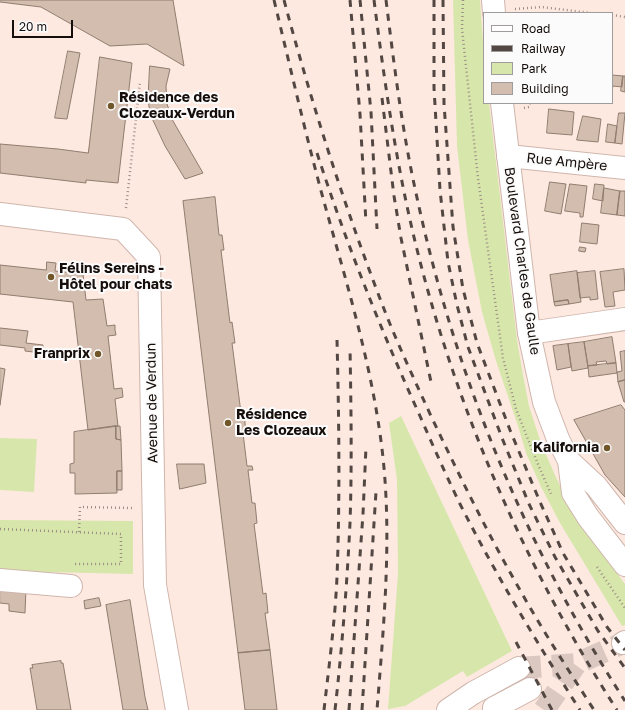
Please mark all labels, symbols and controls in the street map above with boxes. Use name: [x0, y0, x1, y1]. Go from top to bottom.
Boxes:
scale bar: [14, 12, 75, 38]
legend: [483, 12, 613, 104]
text: 20 m: [19, 19, 47, 34]
text: Road: [521, 21, 550, 36]
text: Railway: [521, 41, 566, 56]
text: Park: [521, 61, 547, 76]
text: Building: [521, 81, 569, 96]
place label: Résidence des Clozeaux-Verdun: [119, 90, 235, 122]
marker: Résidence des Clozeaux-Verdun: [106, 101, 116, 111]
street label: Rue Ampère: [526, 149, 608, 175]
street label: Boulevard Charles de Gaulle: [500, 166, 544, 356]
place label: Félins Sereins - Hôtel pour chats: [59, 261, 172, 294]
marker: Félins Sereins - Hôtel pour chats: [46, 272, 56, 282]
street label: Avenue de Verdun: [143, 342, 161, 464]
place label: Franprix: [34, 346, 90, 362]
marker: Franprix: [93, 349, 103, 359]
place label: Résidence Les Clozeaux: [236, 407, 326, 440]
marker: Résidence Les Clozeaux: [223, 418, 233, 428]
place label: Kalifornia: [533, 440, 599, 456]
marker: Kalifornia: [602, 443, 612, 453]

